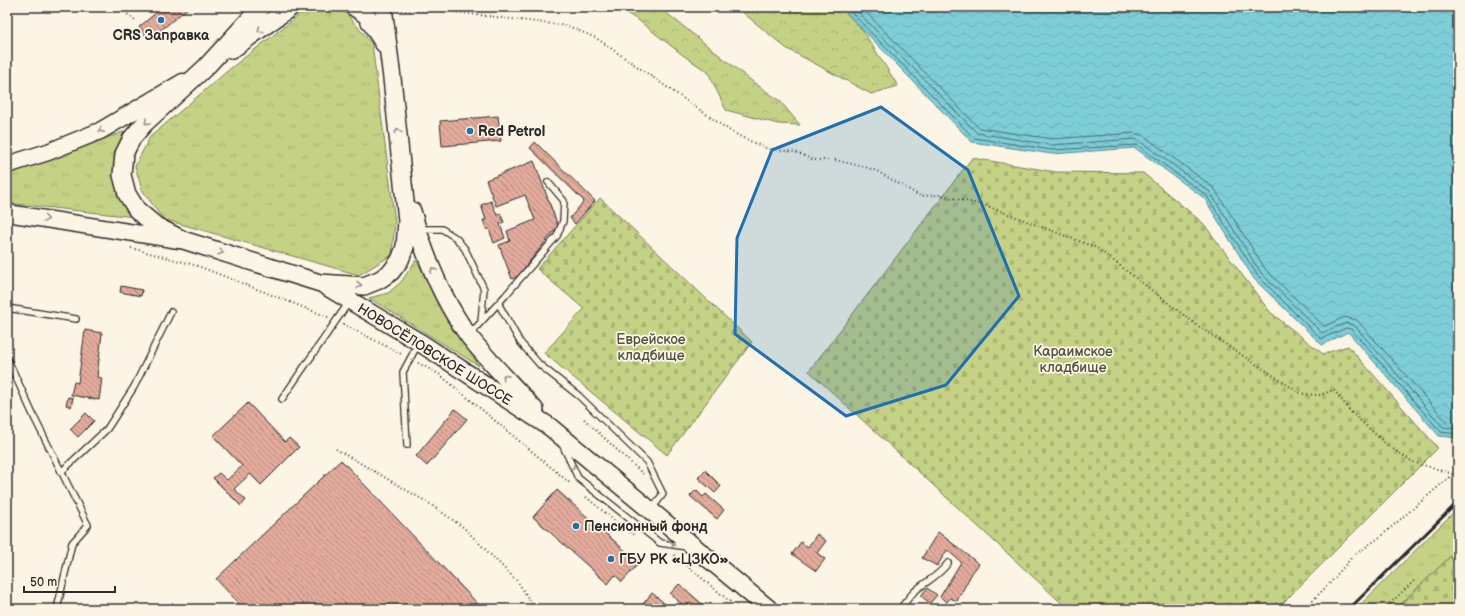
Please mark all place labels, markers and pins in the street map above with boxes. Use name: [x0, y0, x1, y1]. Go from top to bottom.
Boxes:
marker: CRS Заправка: [156, 15, 166, 25]
place label: CRS Заправка: [113, 27, 210, 44]
place label: Red Petrol: [478, 123, 545, 140]
marker: Red Petrol: [465, 126, 475, 136]
place label: Пенсионный фонд: [584, 518, 708, 535]
marker: Пенсионный фонд: [571, 521, 581, 531]
place label: ГБУ РК «ЦЗКО»: [619, 551, 729, 568]
marker: ГБУ РК «ЦЗКО»: [606, 554, 616, 564]

